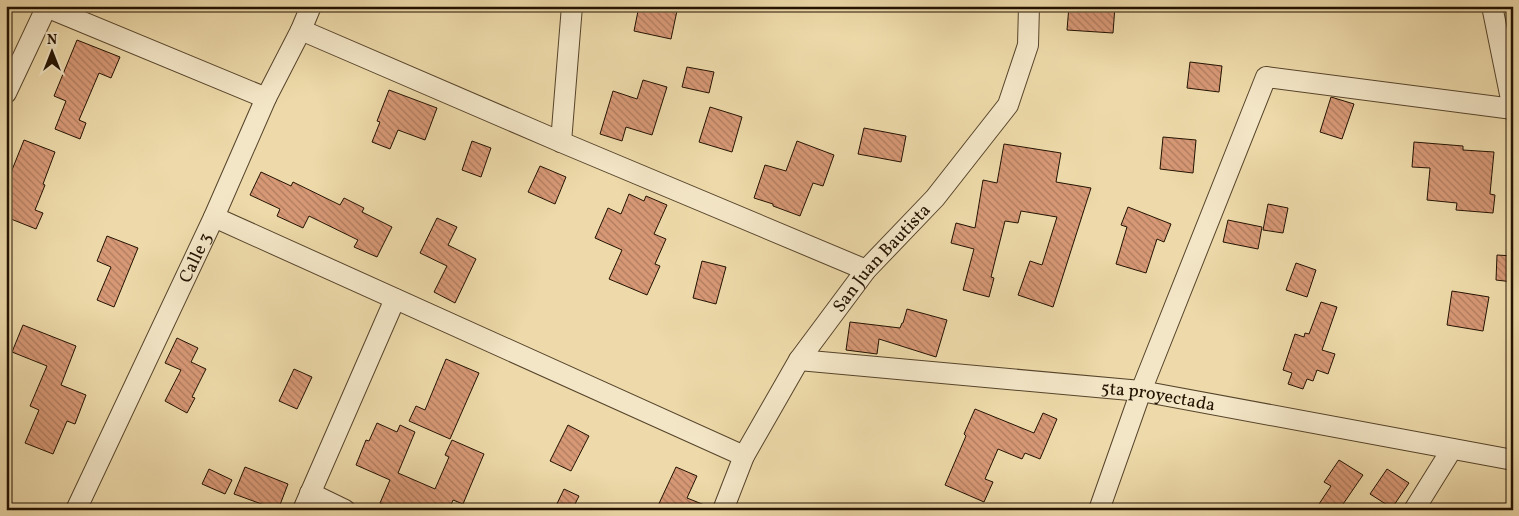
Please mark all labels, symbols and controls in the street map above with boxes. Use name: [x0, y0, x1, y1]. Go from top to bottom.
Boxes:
north arrow: [28, 28, 78, 78]
text: N: [47, 31, 57, 50]
street label: San Juan Bautista: [828, 199, 937, 318]
street label: Calle 3: [174, 229, 219, 287]
street label: 5ta proyectada: [1100, 376, 1217, 419]

